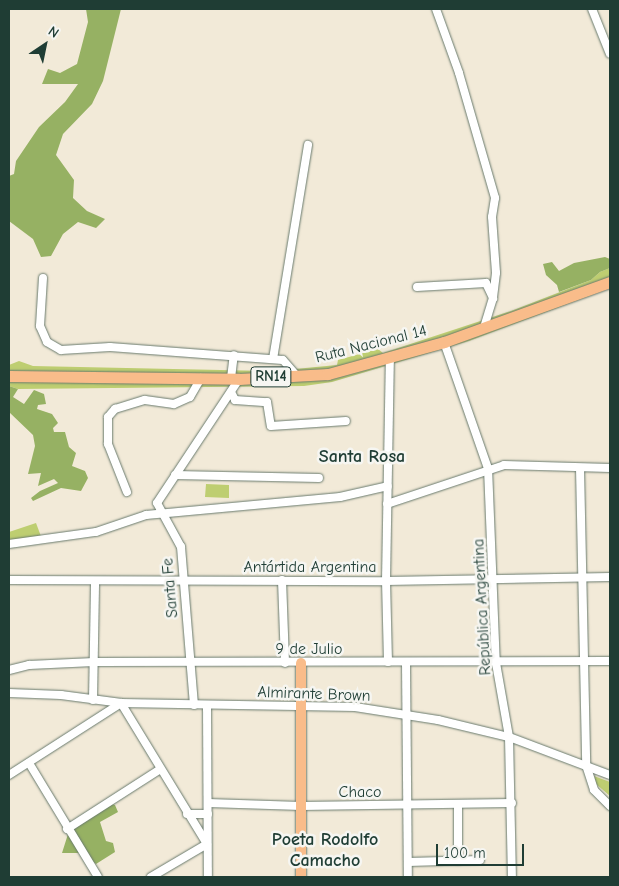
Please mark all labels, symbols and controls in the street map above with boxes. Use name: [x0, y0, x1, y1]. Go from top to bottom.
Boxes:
north arrow: [20, 20, 70, 70]
text: N: [45, 23, 62, 42]
street label: Ruta Nacional 14: [313, 321, 429, 367]
road number: RN14: [250, 364, 292, 390]
district label: Santa Rosa: [319, 446, 405, 468]
street label: República Argentina: [469, 538, 495, 676]
street label: Santa Fe: [158, 557, 182, 619]
street label: Antártida Argentina: [244, 557, 376, 577]
street label: 9 de Julio: [276, 639, 342, 659]
street label: Almirante Brown: [257, 682, 371, 706]
street label: Chaco: [339, 782, 381, 802]
district label: Poeta Rodolfo Camacho: [272, 830, 378, 872]
scale bar: [439, 834, 526, 866]
text: 100 m: [444, 844, 486, 862]

